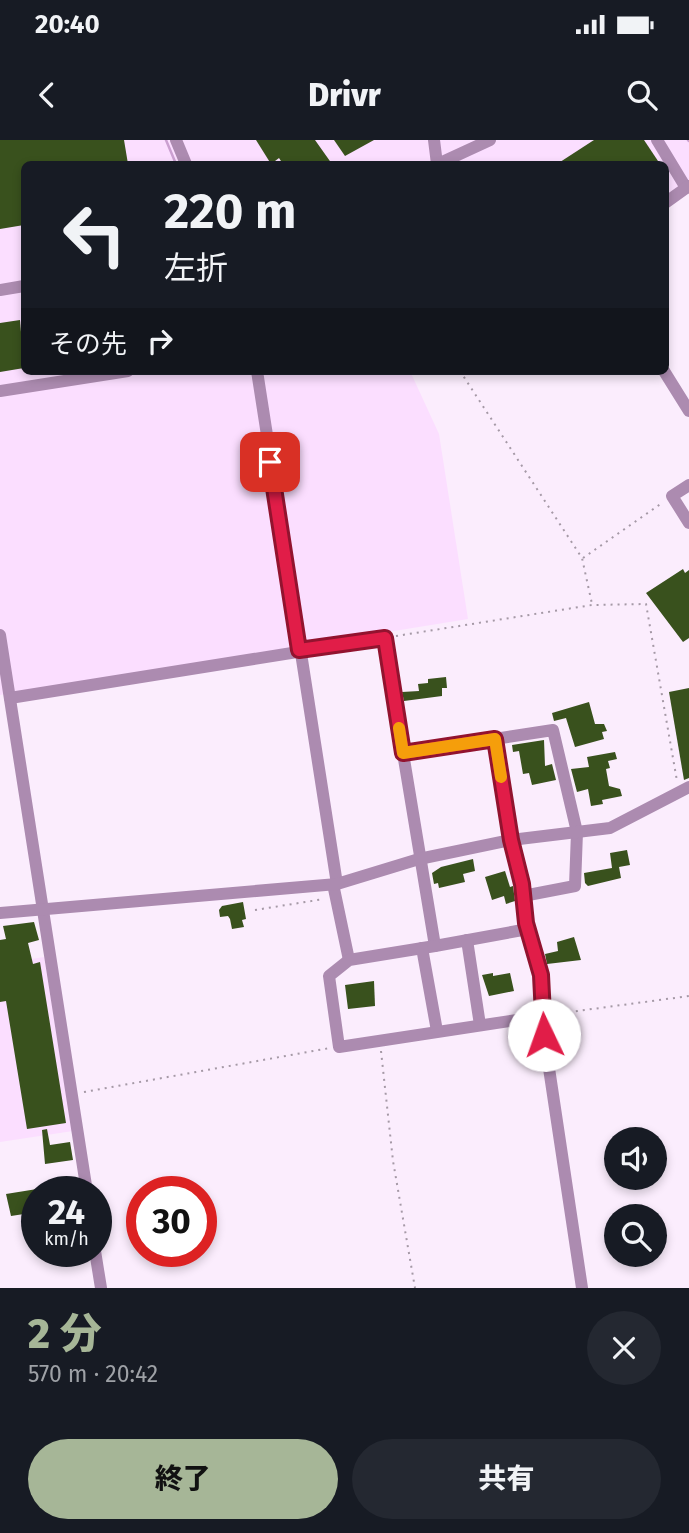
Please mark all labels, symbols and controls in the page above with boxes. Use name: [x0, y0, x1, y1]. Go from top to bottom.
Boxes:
text: 20:40: [35, 9, 100, 40]
icon: back: [28, 76, 66, 114]
text: Drivr: [308, 76, 381, 114]
icon: search: [623, 76, 661, 114]
text: 220 m: [164, 182, 296, 241]
icon: left: [49, 189, 140, 280]
text: 左折: [164, 249, 228, 287]
icon: right: [141, 322, 179, 360]
text: その先: [49, 329, 127, 360]
pin: [240, 432, 300, 492]
icon: arrive: [251, 443, 289, 481]
position arrow: [507, 998, 581, 1072]
map controls: [604, 1127, 667, 1267]
button: sound: [604, 1127, 667, 1190]
speed limit sign: 30: [126, 1176, 217, 1267]
text: 24: [48, 1191, 85, 1233]
button: search: [604, 1204, 667, 1267]
text: km/h: [44, 1228, 89, 1250]
text: 2 分: [28, 1309, 102, 1359]
button: close: [587, 1311, 661, 1385]
text: 570 m · 20:42: [28, 1360, 158, 1388]
button: 終了: [28, 1439, 338, 1519]
button: 共有: [352, 1439, 661, 1519]

